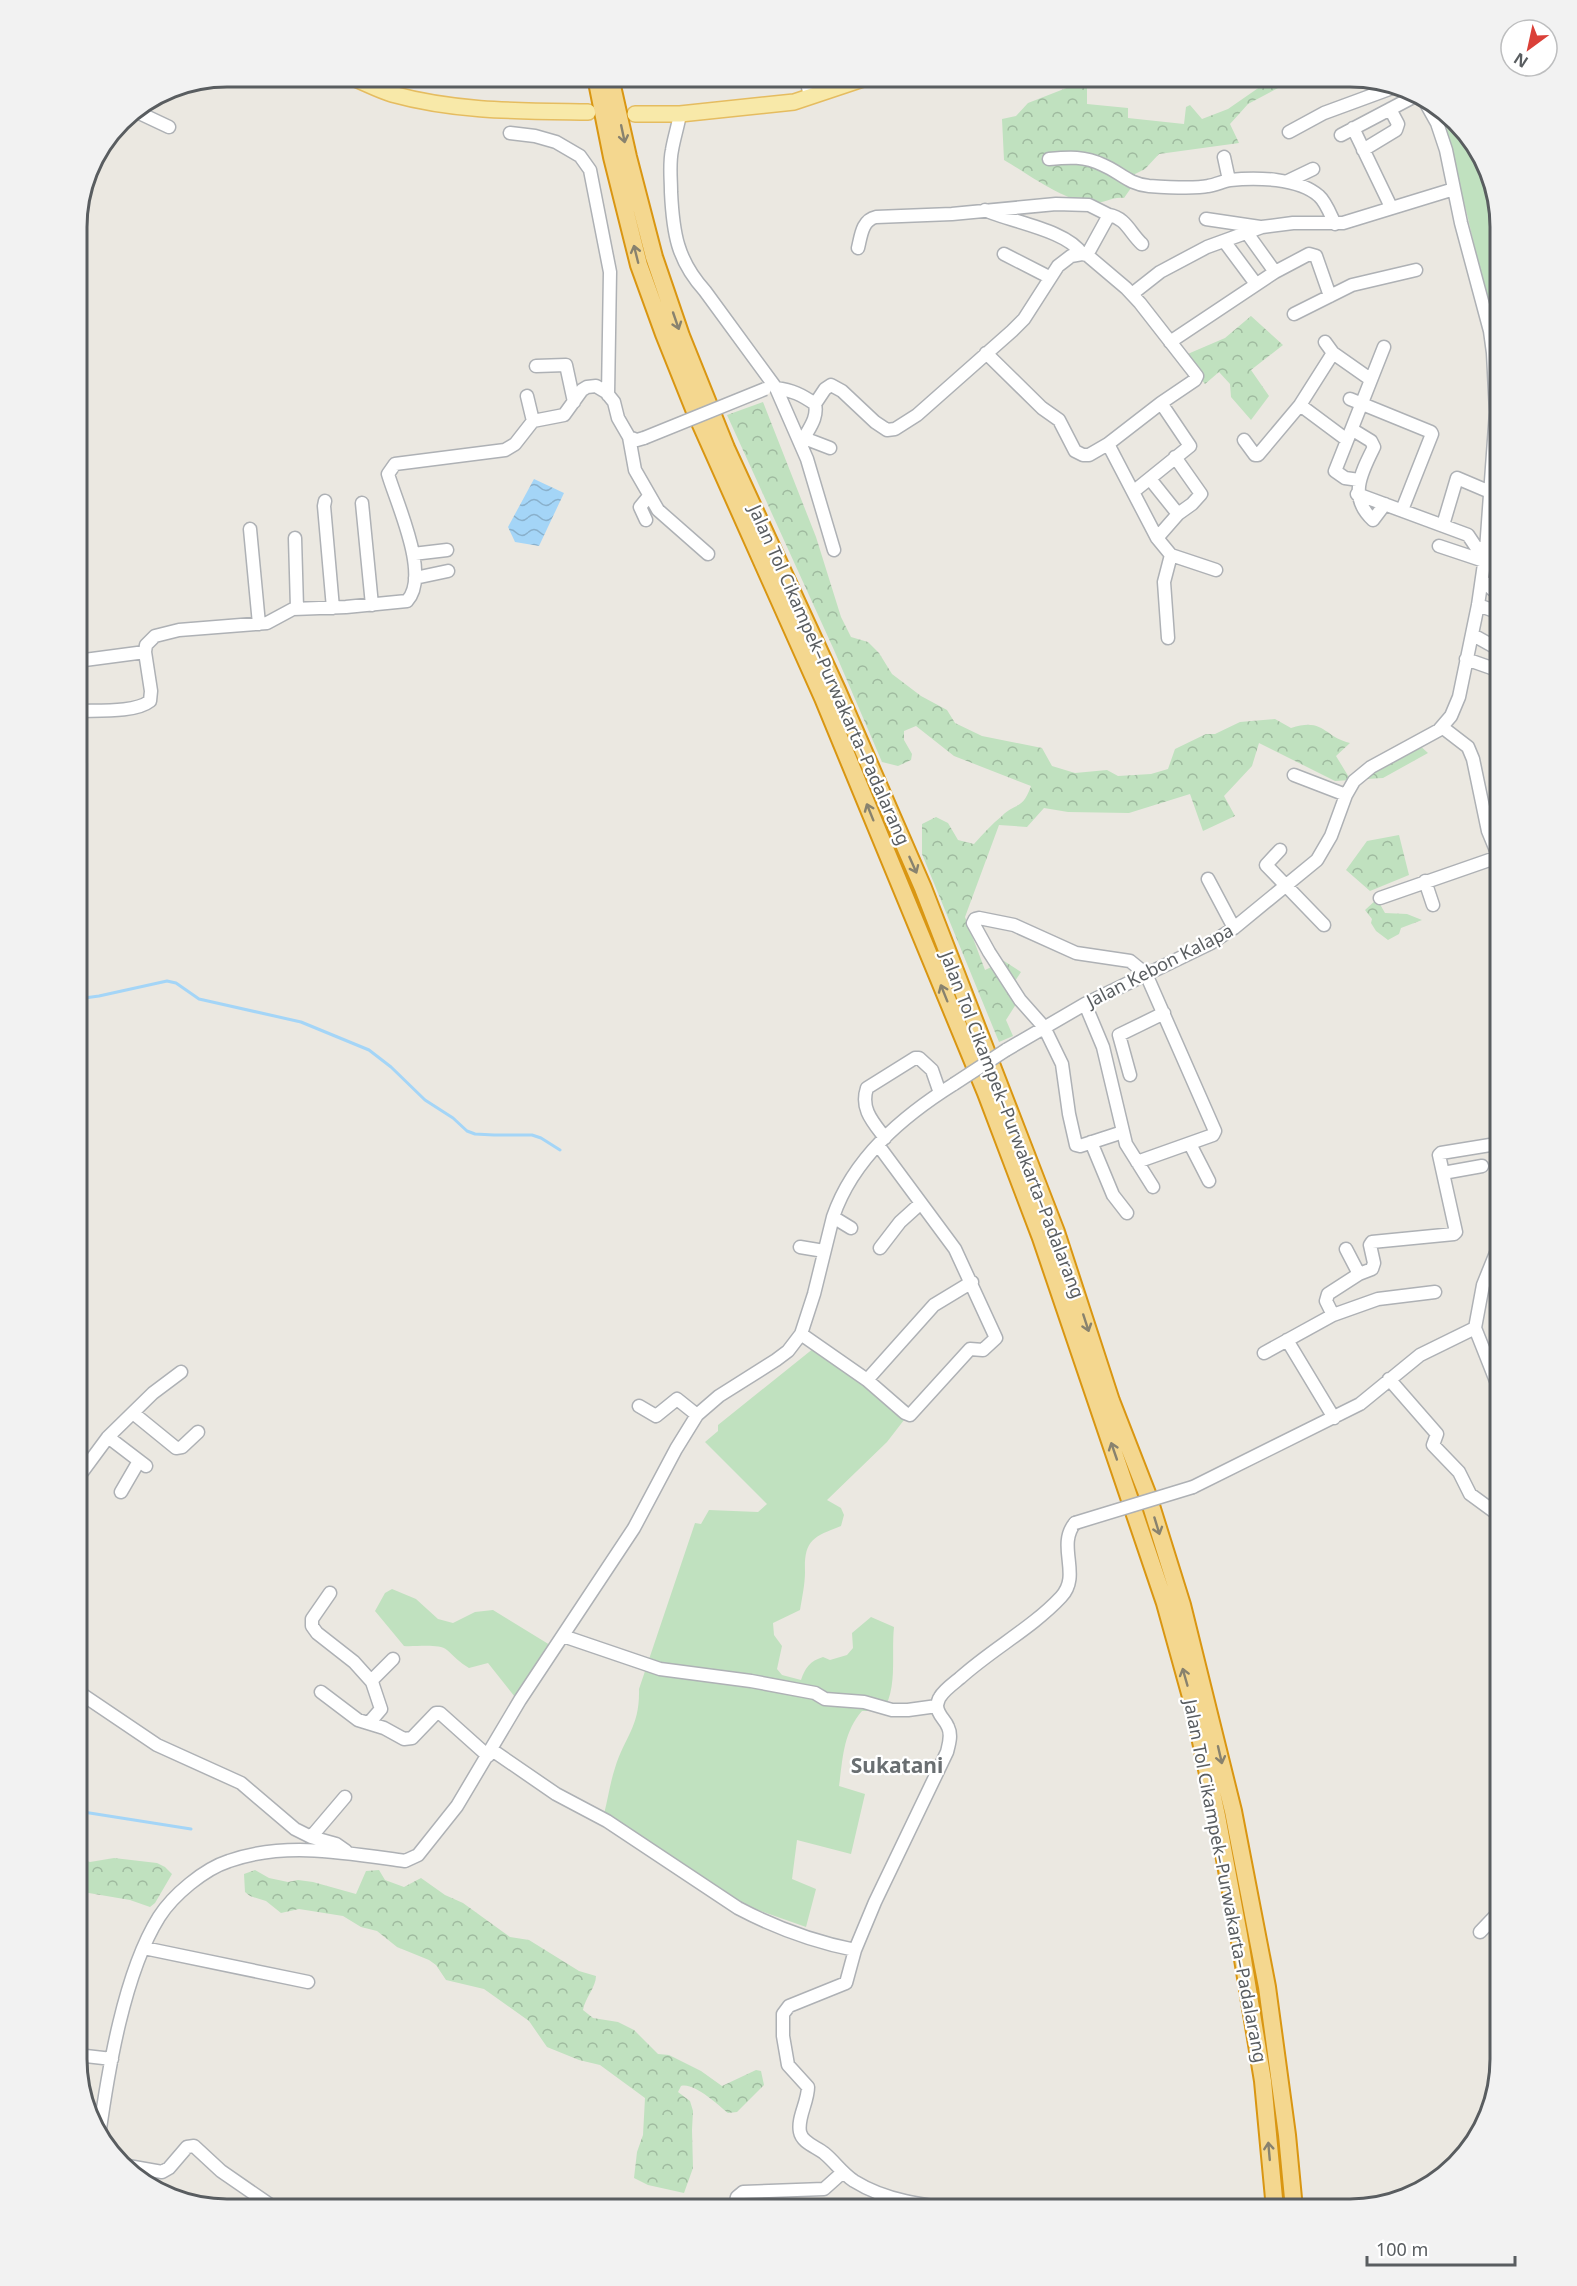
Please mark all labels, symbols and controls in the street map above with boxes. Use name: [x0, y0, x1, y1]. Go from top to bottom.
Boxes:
north arrow: [1499, 18, 1559, 78]
text: N: [1509, 48, 1532, 73]
one-way arrow: [617, 124, 629, 143]
one-way arrow: [630, 245, 642, 264]
one-way arrow: [671, 311, 682, 330]
street label: Jalan Tol Cikampek–Purwakarta–Padalarang: [743, 499, 916, 848]
one-way arrow: [864, 804, 875, 822]
one-way arrow: [908, 855, 919, 874]
street label: Jalan Kebon Kalapa: [1080, 918, 1237, 1013]
street label: Jalan Tol Cikampek–Purwakarta–Padalarang: [935, 946, 1090, 1301]
one-way arrow: [938, 984, 949, 1002]
one-way arrow: [1081, 1313, 1092, 1332]
one-way arrow: [1108, 1442, 1119, 1461]
one-way arrow: [1152, 1516, 1163, 1535]
one-way arrow: [1179, 1668, 1191, 1687]
street label: Jalan Tol Cikampek–Purwakarta–Padalarang: [1179, 1695, 1273, 2065]
one-way arrow: [1214, 1745, 1226, 1764]
district label: Sukatani: [851, 1751, 943, 1779]
one-way arrow: [1263, 2142, 1274, 2162]
scale bar: [1367, 2229, 1516, 2267]
text: 100 m: [1376, 2237, 1428, 2261]

